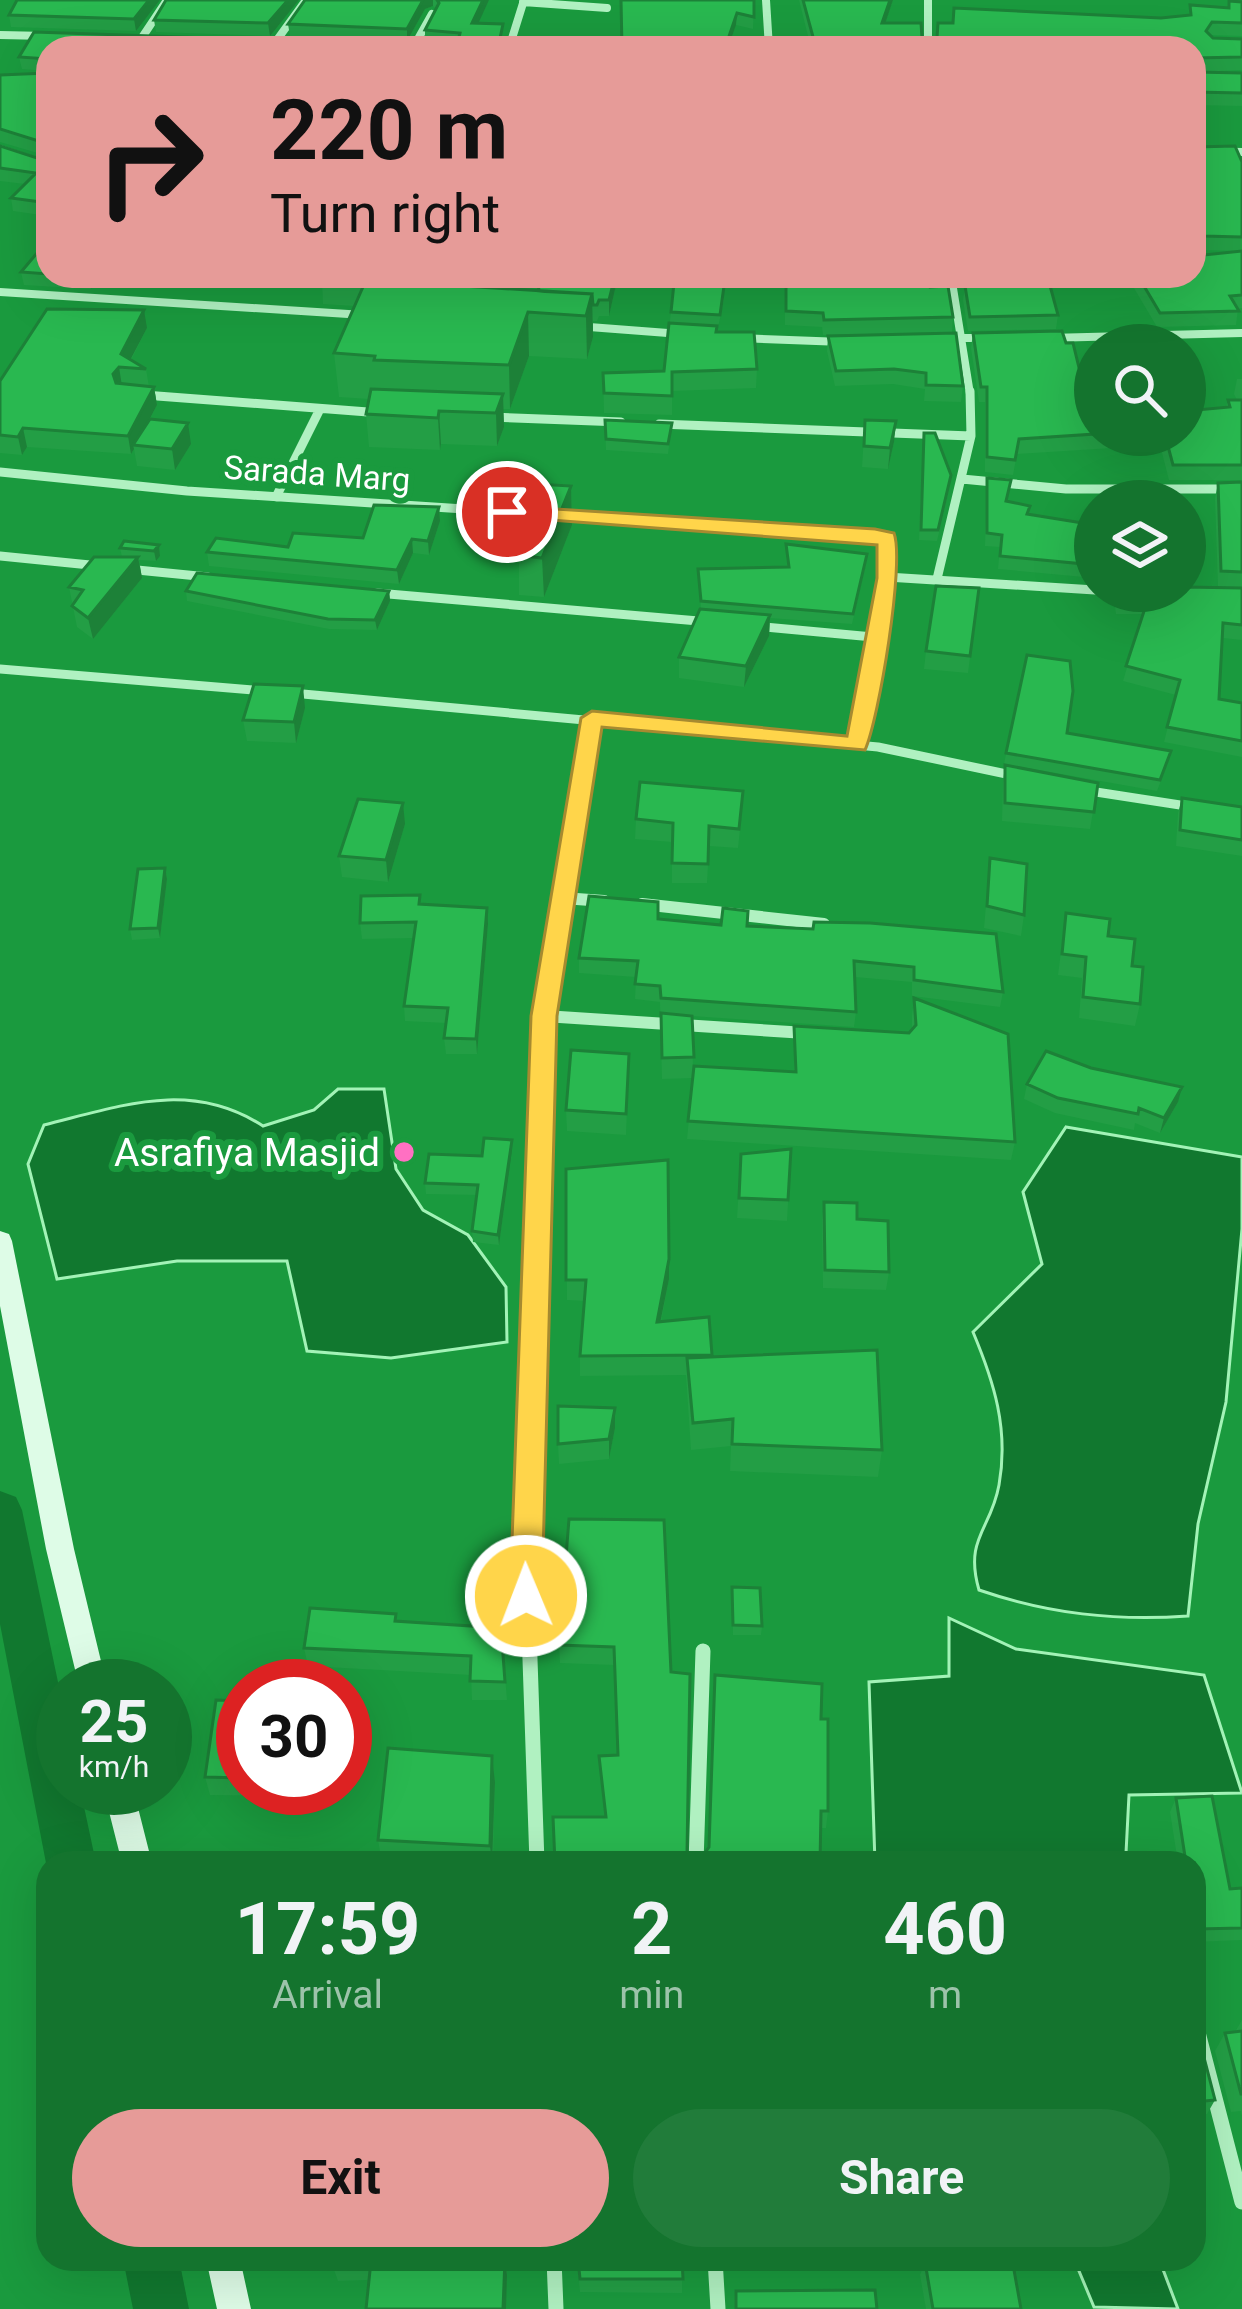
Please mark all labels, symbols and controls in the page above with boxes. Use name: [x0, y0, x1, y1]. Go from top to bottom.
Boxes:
text: 220 m: [270, 81, 508, 180]
icon: right: [72, 84, 228, 240]
text: Turn right: [270, 182, 500, 245]
map controls: [1074, 324, 1206, 612]
button: search: [1074, 324, 1206, 456]
street label: Sarada Marg: [222, 448, 412, 499]
pin: [456, 461, 558, 563]
icon: arrive: [474, 479, 540, 545]
button: layers: [1074, 480, 1206, 612]
place label: Asrafiya Masjid: [114, 1130, 380, 1176]
marker: Asrafiya Masjid: [391, 1139, 417, 1165]
position arrow: [463, 1533, 589, 1659]
speed limit sign: 30: [216, 1659, 372, 1815]
text: 25: [80, 1686, 148, 1757]
text: km/h: [79, 1749, 149, 1784]
text: 17:59: [235, 1887, 420, 1972]
text: 2: [631, 1887, 672, 1972]
text: 460: [883, 1887, 1007, 1972]
text: Arrival: [272, 1972, 383, 2018]
text: min: [619, 1972, 684, 2018]
text: m: [928, 1972, 962, 2018]
button: Exit: [72, 2109, 609, 2247]
button: Share: [633, 2109, 1170, 2247]

